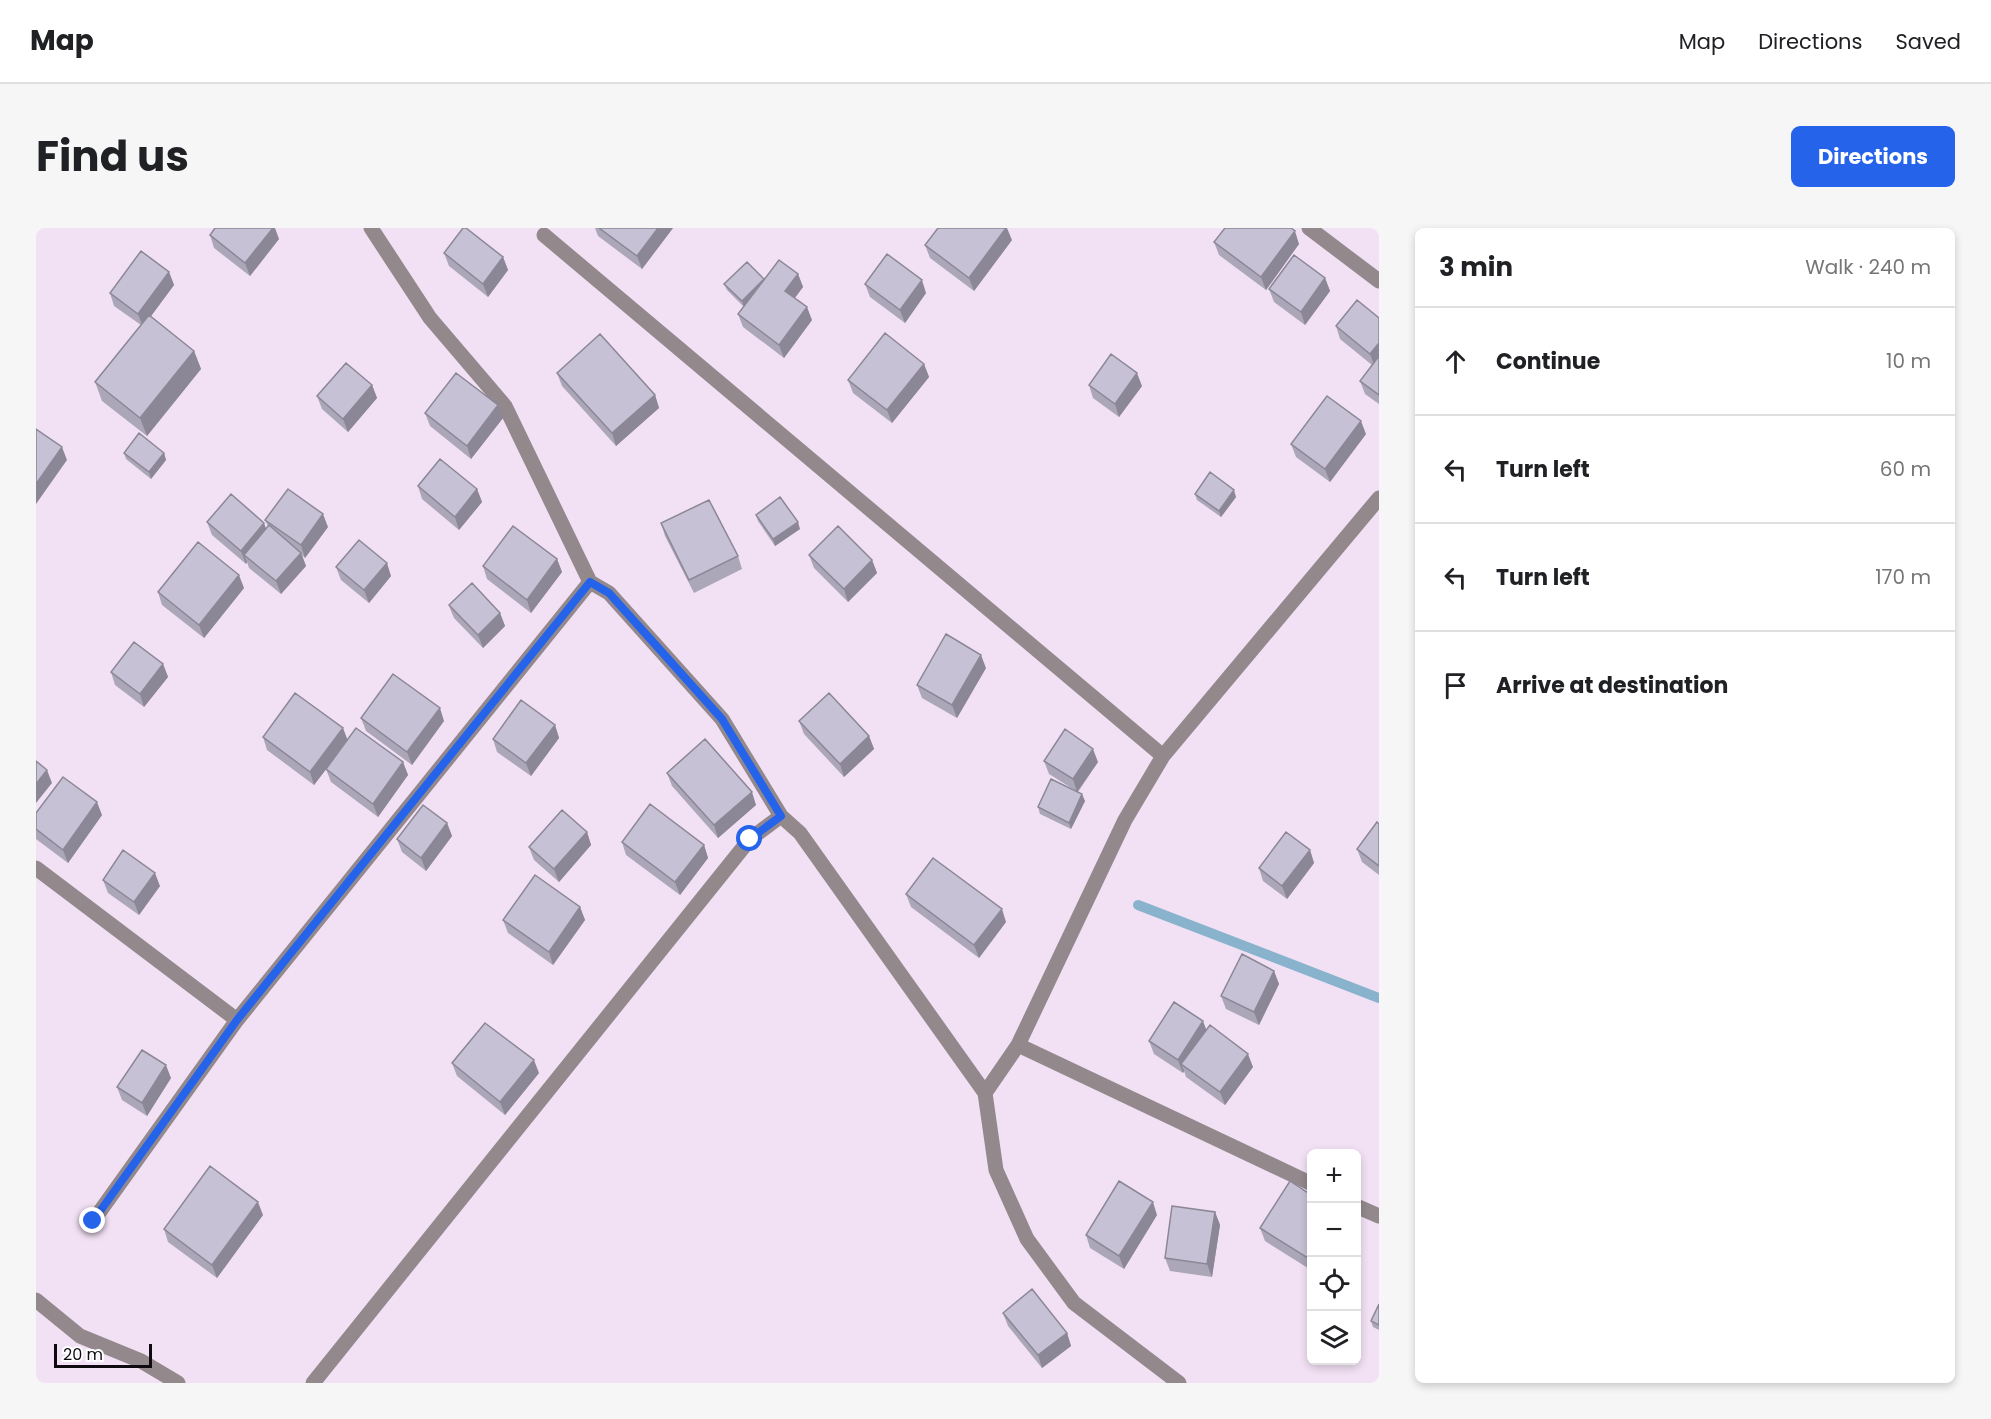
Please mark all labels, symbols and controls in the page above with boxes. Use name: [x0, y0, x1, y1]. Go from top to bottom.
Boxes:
text: Map: [30, 21, 94, 60]
text: Map: [1679, 27, 1725, 56]
text: Directions: [1758, 27, 1862, 56]
text: Saved: [1895, 27, 1961, 56]
button: Directions: [1791, 126, 1955, 187]
text: Find us: [36, 127, 189, 186]
text: 3 min: [1439, 249, 1513, 285]
text: Walk · 240 m: [1805, 253, 1931, 281]
icon: ahead: [1439, 345, 1472, 378]
text: Continue: [1496, 346, 1600, 377]
text: 10 m: [1886, 347, 1931, 375]
icon: left: [1439, 453, 1472, 486]
text: Turn left: [1496, 454, 1590, 485]
text: 60 m: [1880, 455, 1931, 483]
icon: left: [1439, 561, 1472, 594]
text: Turn left: [1496, 562, 1590, 593]
text: 170 m: [1875, 563, 1931, 591]
icon: arrive: [1439, 669, 1472, 702]
text: Arrive at destination: [1496, 670, 1728, 701]
route start: [736, 825, 762, 851]
map controls: [1307, 1149, 1361, 1365]
button: +: [1307, 1149, 1361, 1203]
button: −: [1307, 1203, 1361, 1257]
route end: [79, 1207, 105, 1233]
button: locate: [1307, 1257, 1361, 1311]
button: layers: [1307, 1311, 1361, 1365]
scale bar: [54, 1341, 152, 1368]
text: 20 m: [63, 1343, 103, 1366]

